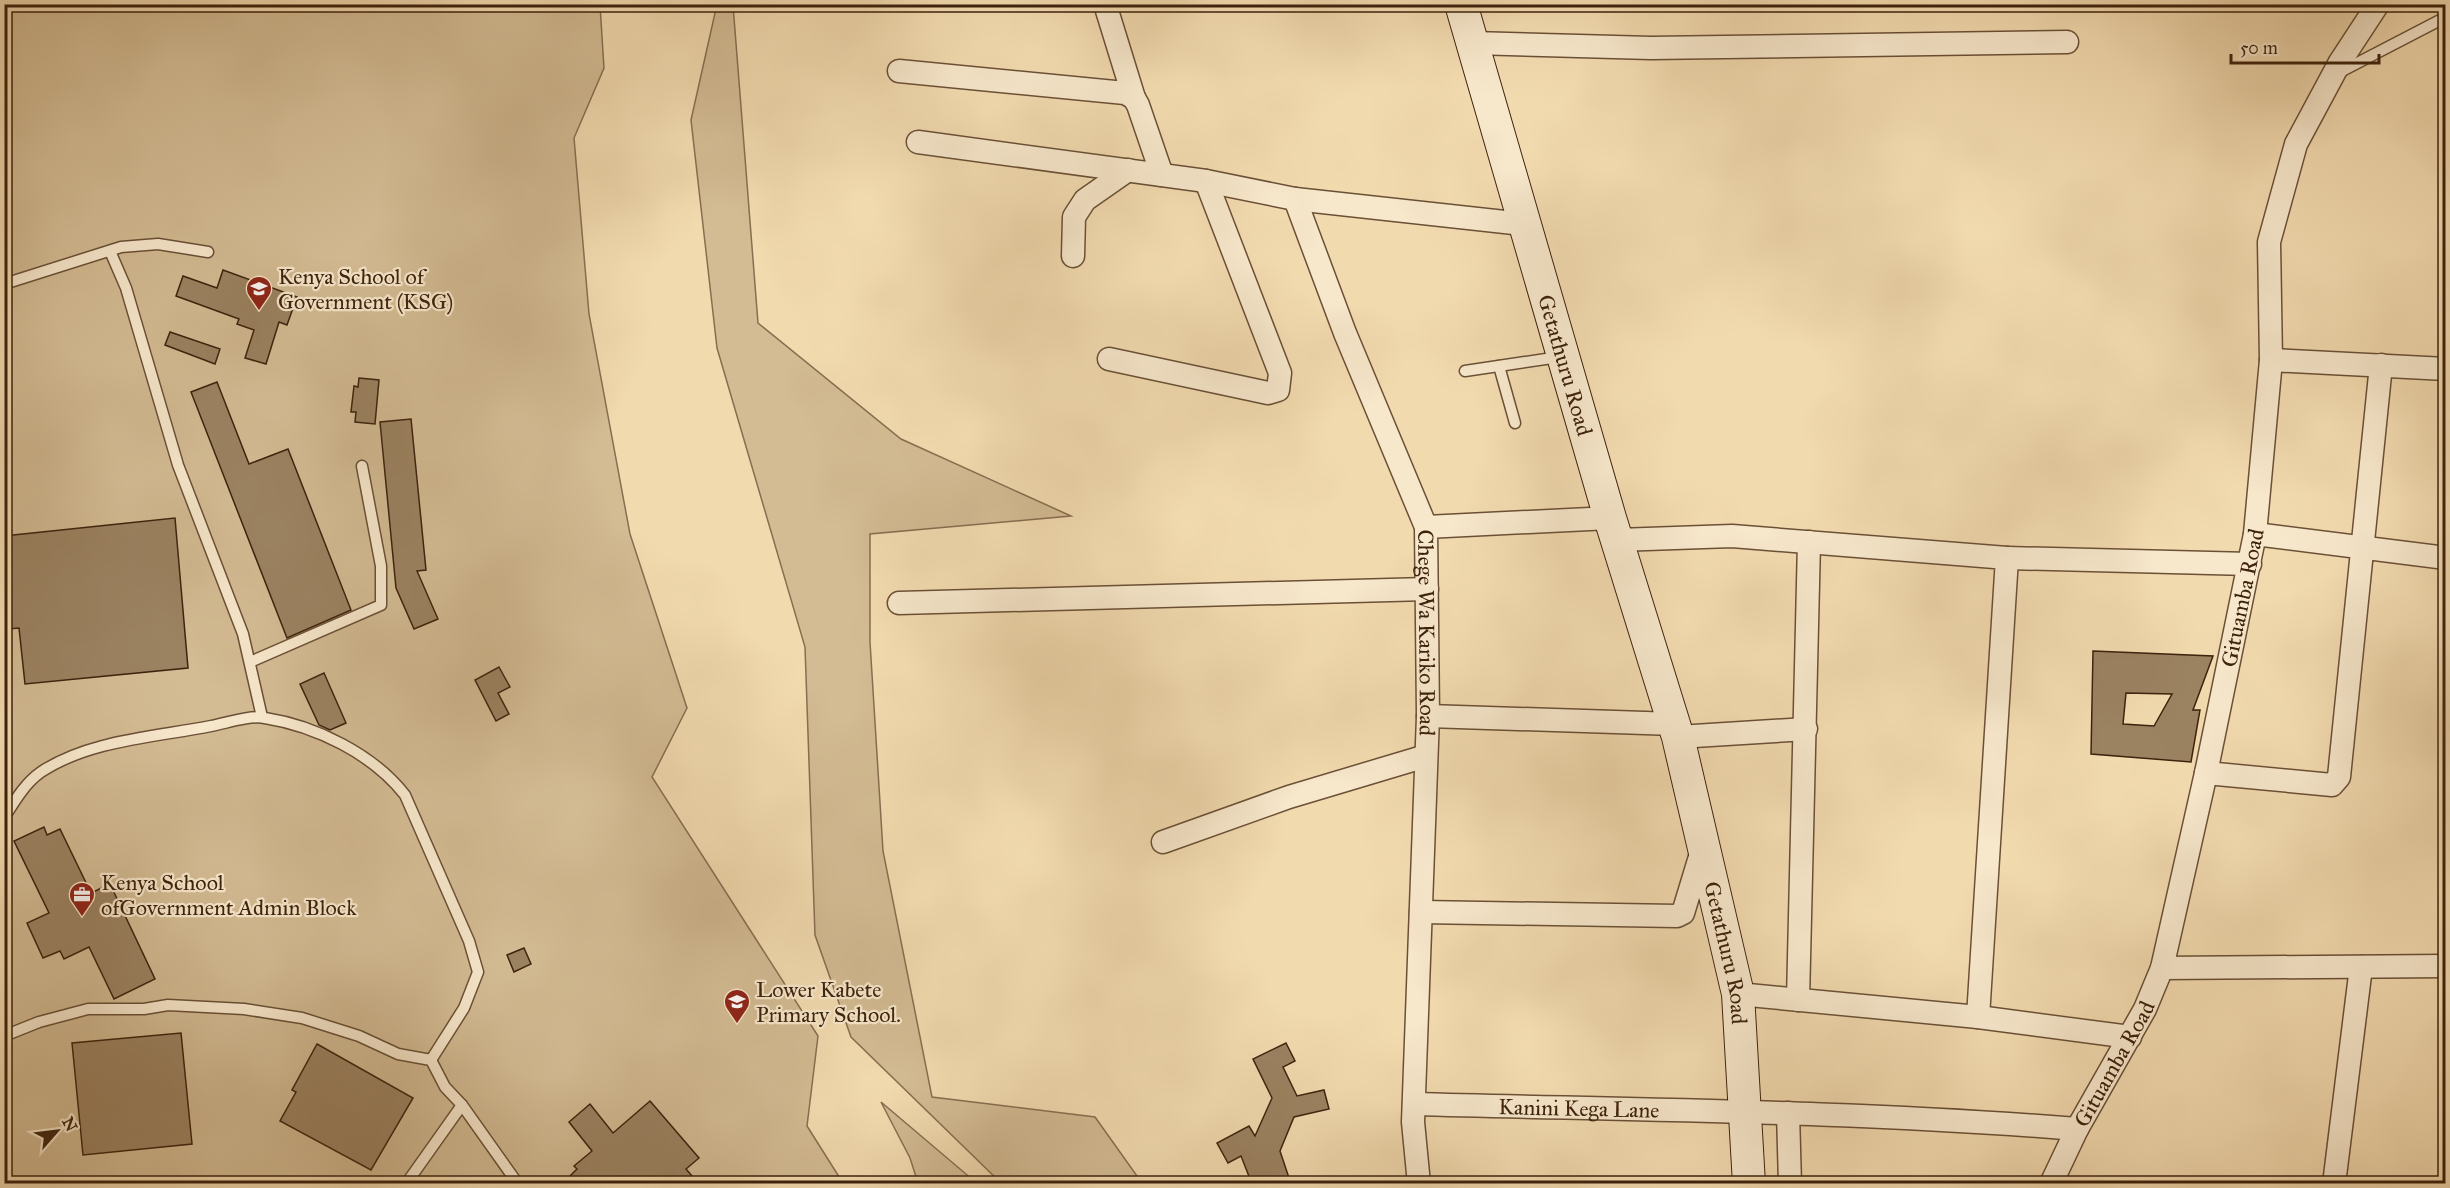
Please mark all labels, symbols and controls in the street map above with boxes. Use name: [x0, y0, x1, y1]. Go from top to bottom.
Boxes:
scale bar: [2231, 27, 2380, 65]
text: 50 m: [2240, 37, 2278, 59]
place label: Kenya School of Government (KSG): [278, 263, 453, 315]
school or university icon: Kenya School of Government (KSG): [244, 274, 274, 312]
street label: Getathuru Road: [1532, 292, 1598, 439]
street label: Gituamba Road: [2215, 526, 2270, 670]
street label: Chege Wa Kariko Road: [1412, 529, 1441, 736]
place label: Kenya School ofGovernment Admin Block: [101, 869, 357, 921]
street label: Getathuru Road: [1698, 879, 1753, 1025]
office icon: Kenya School ofGovernment Admin Block: [67, 880, 97, 918]
place label: Lower Kabete Primary School.: [756, 976, 901, 1028]
school or university icon: Lower Kabete Primary School.: [722, 987, 752, 1025]
street label: Gituamba Road: [2068, 997, 2161, 1132]
street label: Kanini Kega Lane: [1498, 1093, 1660, 1124]
north arrow: [27, 1101, 87, 1161]
text: N: [58, 1114, 82, 1135]

